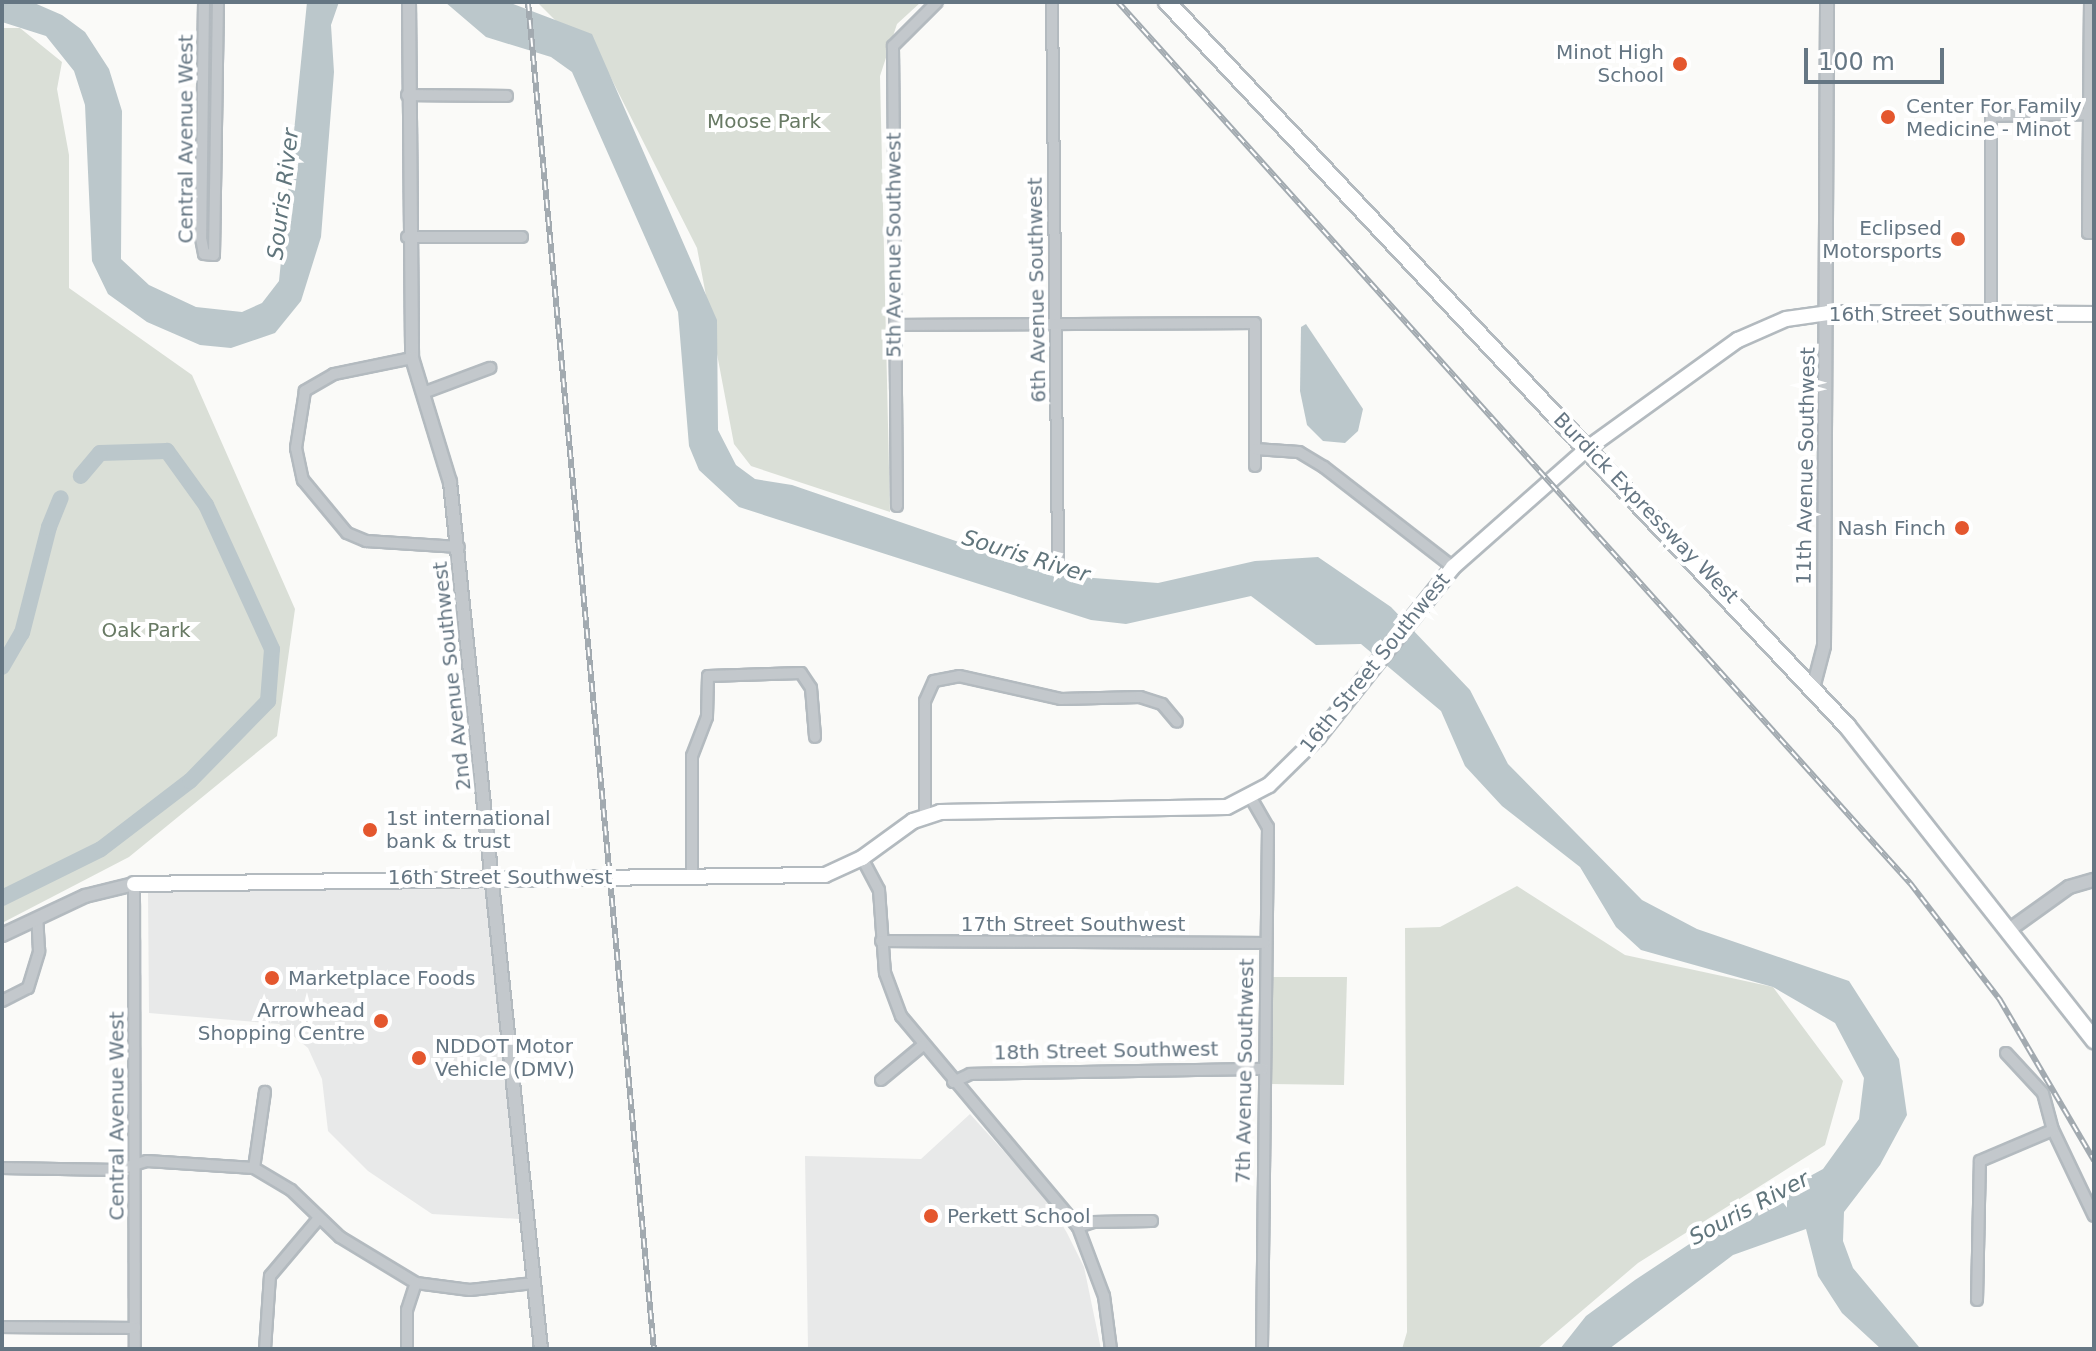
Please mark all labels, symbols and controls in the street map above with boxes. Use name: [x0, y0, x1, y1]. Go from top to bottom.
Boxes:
scale bar: [1808, 32, 1948, 82]
street label: Central Avenue West: [174, 34, 198, 244]
place label: Minot High School: [1556, 40, 1664, 87]
text: 100 m: [1818, 48, 1895, 76]
marker: Minot High School: [1671, 55, 1689, 73]
place label: Center For Family Medicine - Minot: [1906, 94, 2082, 141]
marker: Center For Family Medicine - Minot: [1877, 106, 1899, 128]
park label: Moose Park: [707, 109, 821, 133]
water label: Souris River: [262, 127, 304, 261]
street label: 5th Avenue Southwest: [882, 132, 906, 358]
street label: 6th Avenue Southwest: [1023, 177, 1051, 403]
place label: Eclipsed Motorsports: [1822, 216, 1942, 263]
marker: Eclipsed Motorsports: [1949, 230, 1967, 248]
street label: 16th Street Southwest: [1829, 302, 2053, 326]
street label: 11th Avenue Southwest: [1792, 347, 1820, 585]
street label: Burdick Expressway West: [1549, 408, 1743, 608]
place label: Nash Finch: [1837, 516, 1946, 540]
marker: Nash Finch: [1953, 519, 1971, 537]
water label: Souris River: [959, 524, 1093, 588]
street label: 2nd Avenue Southwest: [428, 560, 476, 792]
street label: 16th Street Southwest: [1295, 568, 1455, 758]
park label: Oak Park: [101, 618, 191, 642]
place label: 1st international bank & trust: [386, 806, 551, 853]
marker: 1st international bank & trust: [361, 821, 379, 839]
street label: 16th Street Southwest: [388, 865, 612, 889]
street label: 17th Street Southwest: [961, 912, 1185, 936]
street label: 7th Avenue Southwest: [1231, 958, 1259, 1184]
place label: Marketplace Foods: [288, 966, 475, 990]
marker: Marketplace Foods: [263, 969, 281, 987]
place label: Arrowhead Shopping Centre: [198, 998, 365, 1045]
street label: Central Avenue West: [105, 1011, 129, 1221]
marker: Arrowhead Shopping Centre: [372, 1012, 390, 1030]
place label: NDDOT Motor Vehicle (DMV): [435, 1034, 575, 1081]
street label: 18th Street Southwest: [994, 1037, 1218, 1065]
marker: NDDOT Motor Vehicle (DMV): [410, 1049, 428, 1067]
water label: Souris River: [1685, 1165, 1813, 1251]
place label: Perkett School: [947, 1204, 1090, 1228]
marker: Perkett School: [922, 1207, 940, 1225]

